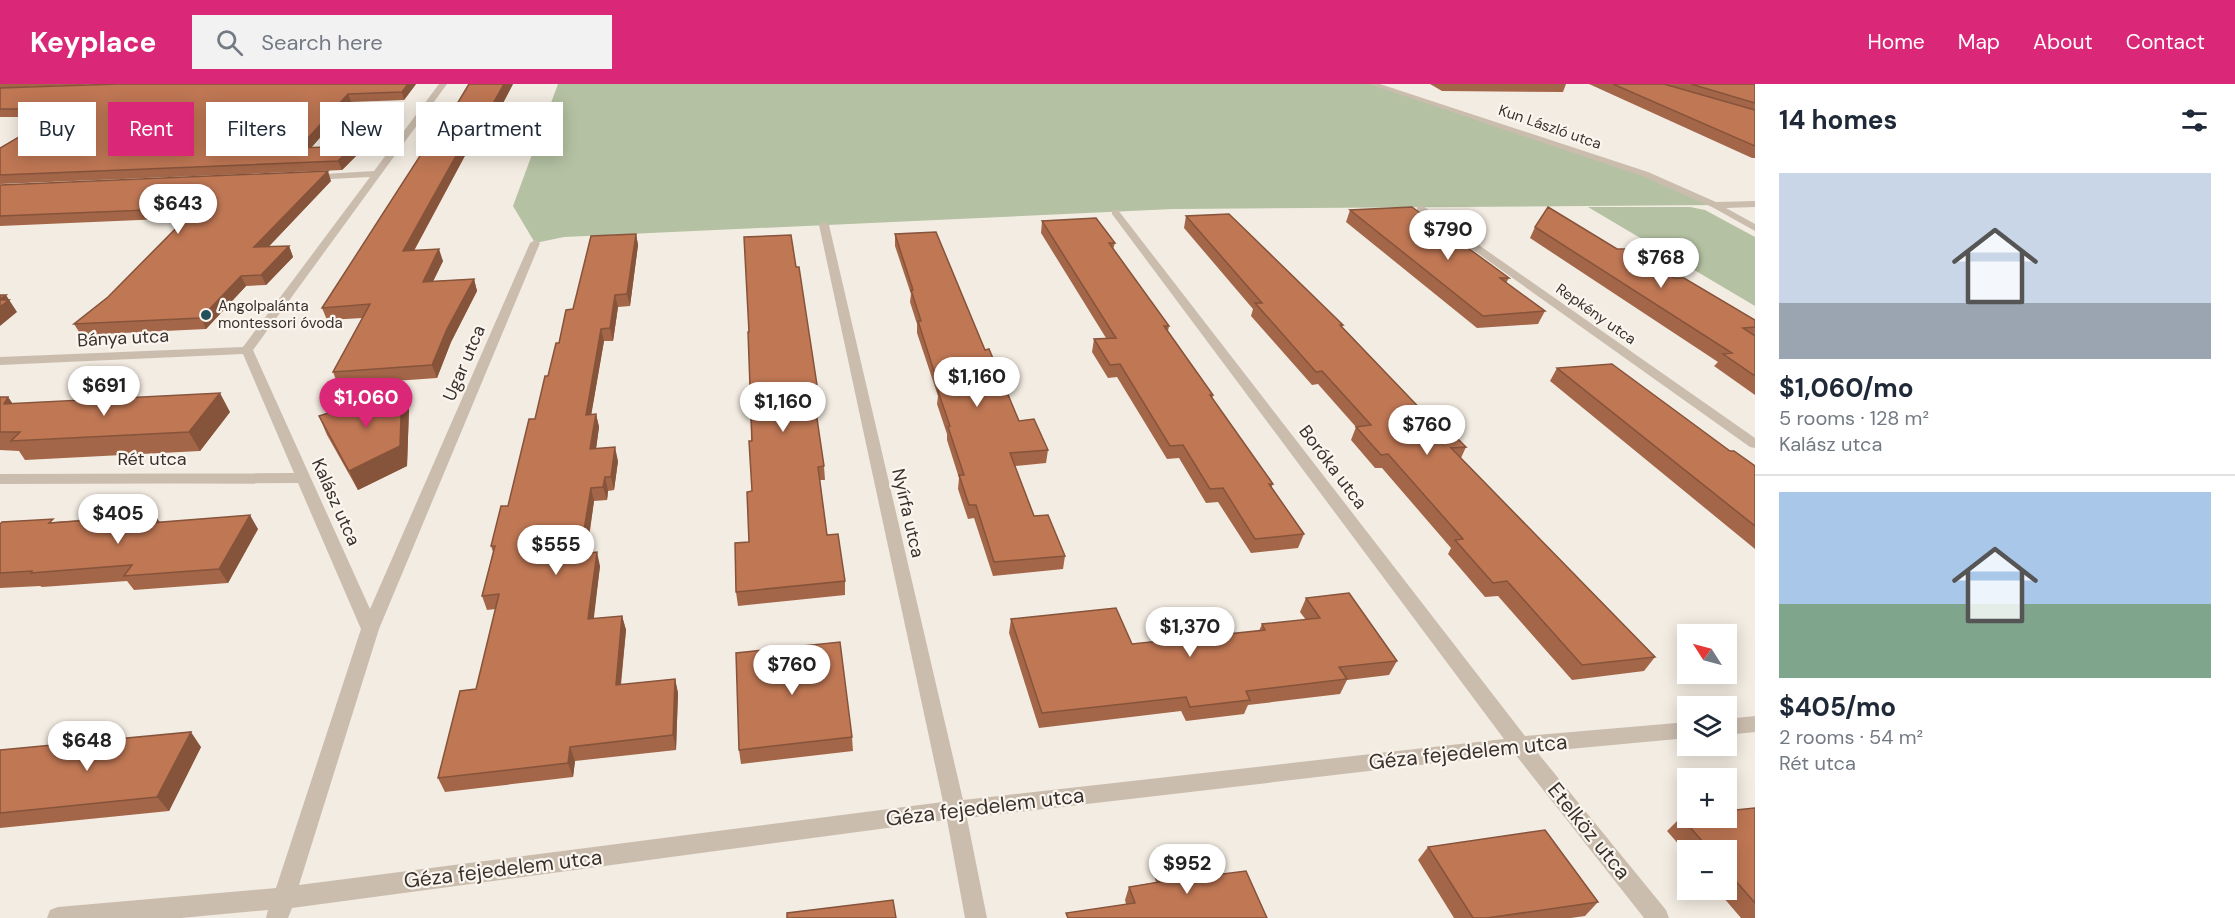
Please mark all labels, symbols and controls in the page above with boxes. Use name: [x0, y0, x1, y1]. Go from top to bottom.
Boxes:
search box: [192, 15, 612, 69]
text: Keyplace: [30, 24, 156, 61]
icon: search: [213, 26, 246, 59]
text: Search here: [261, 28, 383, 57]
text: Home: [1867, 28, 1925, 56]
text: Map: [1958, 28, 2000, 56]
text: About: [2033, 28, 2093, 56]
text: Contact: [2126, 28, 2205, 56]
street label: Kun László utca: [1496, 100, 1604, 154]
chip: Buy: [18, 102, 96, 156]
chip: Rent: [108, 102, 194, 156]
chip: Filters: [206, 102, 308, 156]
chip: New: [320, 102, 404, 156]
chip: Apartment: [416, 102, 563, 156]
text: 14 homes: [1779, 103, 1897, 137]
icon: filters: [2178, 104, 2211, 137]
pin: $643: [142, 184, 214, 235]
text: $643: [153, 190, 203, 216]
pin: $790: [1412, 210, 1484, 261]
icon: home: [1941, 212, 2049, 320]
text: $790: [1423, 216, 1473, 242]
pin: $768: [1625, 238, 1697, 289]
text: $768: [1637, 244, 1685, 270]
street label: Repkény utca: [1552, 279, 1640, 349]
place label: Angolpalánta montessori óvoda: [218, 296, 343, 333]
marker: Angolpalánta montessori óvoda: [199, 308, 213, 322]
street label: Ugar utca: [437, 321, 491, 405]
street label: Bánya utca: [76, 324, 170, 352]
pin: $1,160: [928, 357, 1026, 408]
text: $1,160: [948, 363, 1006, 389]
pin: $691: [68, 366, 140, 417]
text: $1,060/mo: [1779, 371, 1914, 405]
text: $691: [82, 372, 126, 398]
pin: $1,060: [317, 378, 415, 429]
pin: $1,160: [734, 382, 832, 433]
text: $1,060: [333, 384, 399, 410]
text: $1,160: [754, 388, 812, 414]
pin: $760: [1391, 405, 1463, 456]
text: 5 rooms · 128 m²: [1779, 405, 1929, 431]
text: $760: [1402, 411, 1452, 437]
street label: Boróka utca: [1294, 420, 1372, 514]
text: Kalász utca: [1779, 431, 1882, 457]
street label: Rét utca: [117, 447, 187, 471]
street label: Kalász utca: [306, 455, 366, 549]
street label: Nyírfa utca: [886, 466, 930, 560]
pin: $405: [82, 494, 154, 545]
text: $405: [92, 500, 144, 526]
pin: $555: [520, 525, 592, 576]
text: $555: [531, 531, 581, 557]
icon: home: [1941, 531, 2049, 639]
pin: $1,370: [1141, 607, 1239, 658]
text: $1,370: [1160, 613, 1220, 639]
north arrow: [1677, 624, 1737, 684]
map controls: [1677, 624, 1737, 900]
pin: $760: [756, 645, 828, 696]
text: $760: [767, 651, 817, 677]
text: $405/mo: [1779, 690, 1896, 724]
button: layers: [1677, 696, 1737, 756]
pin: $648: [51, 721, 123, 772]
text: 2 rooms · 54 m²: [1779, 724, 1923, 750]
text: $648: [62, 727, 112, 753]
street label: Géza fejedelem utca: [1367, 728, 1569, 776]
text: Rét utca: [1779, 750, 1856, 776]
button: +: [1677, 768, 1737, 828]
street label: Etelköz utca: [1541, 777, 1637, 885]
street label: Géza fejedelem utca: [884, 781, 1086, 833]
button: −: [1677, 840, 1737, 900]
street label: Géza fejedelem utca: [402, 843, 604, 895]
pin: $952: [1151, 844, 1223, 895]
text: $952: [1163, 850, 1211, 876]

